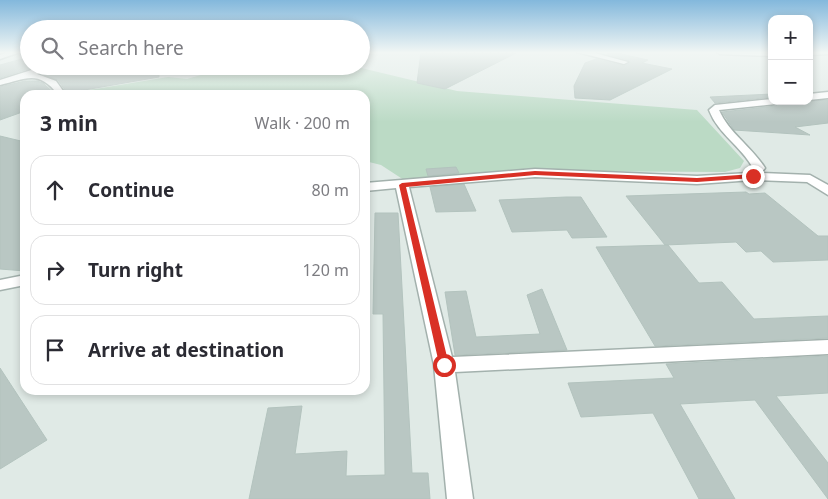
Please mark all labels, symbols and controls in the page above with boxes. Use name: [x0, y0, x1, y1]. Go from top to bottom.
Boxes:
map controls: [768, 15, 813, 105]
button: +: [768, 15, 813, 60]
search box: [20, 20, 370, 75]
icon: search: [38, 34, 66, 62]
text: Search here: [78, 35, 184, 61]
button: −: [768, 60, 813, 105]
text: 3 min: [40, 109, 98, 137]
text: Walk · 200 m: [255, 112, 350, 134]
route end: [742, 165, 765, 188]
icon: ahead: [41, 176, 69, 204]
text: Continue: [88, 177, 174, 203]
text: 80 m: [312, 179, 349, 201]
icon: right: [41, 256, 69, 284]
text: Turn right: [88, 257, 183, 283]
text: 120 m: [302, 259, 349, 281]
icon: arrive: [41, 336, 69, 364]
text: Arrive at destination: [88, 337, 284, 363]
route start: [433, 354, 456, 377]

